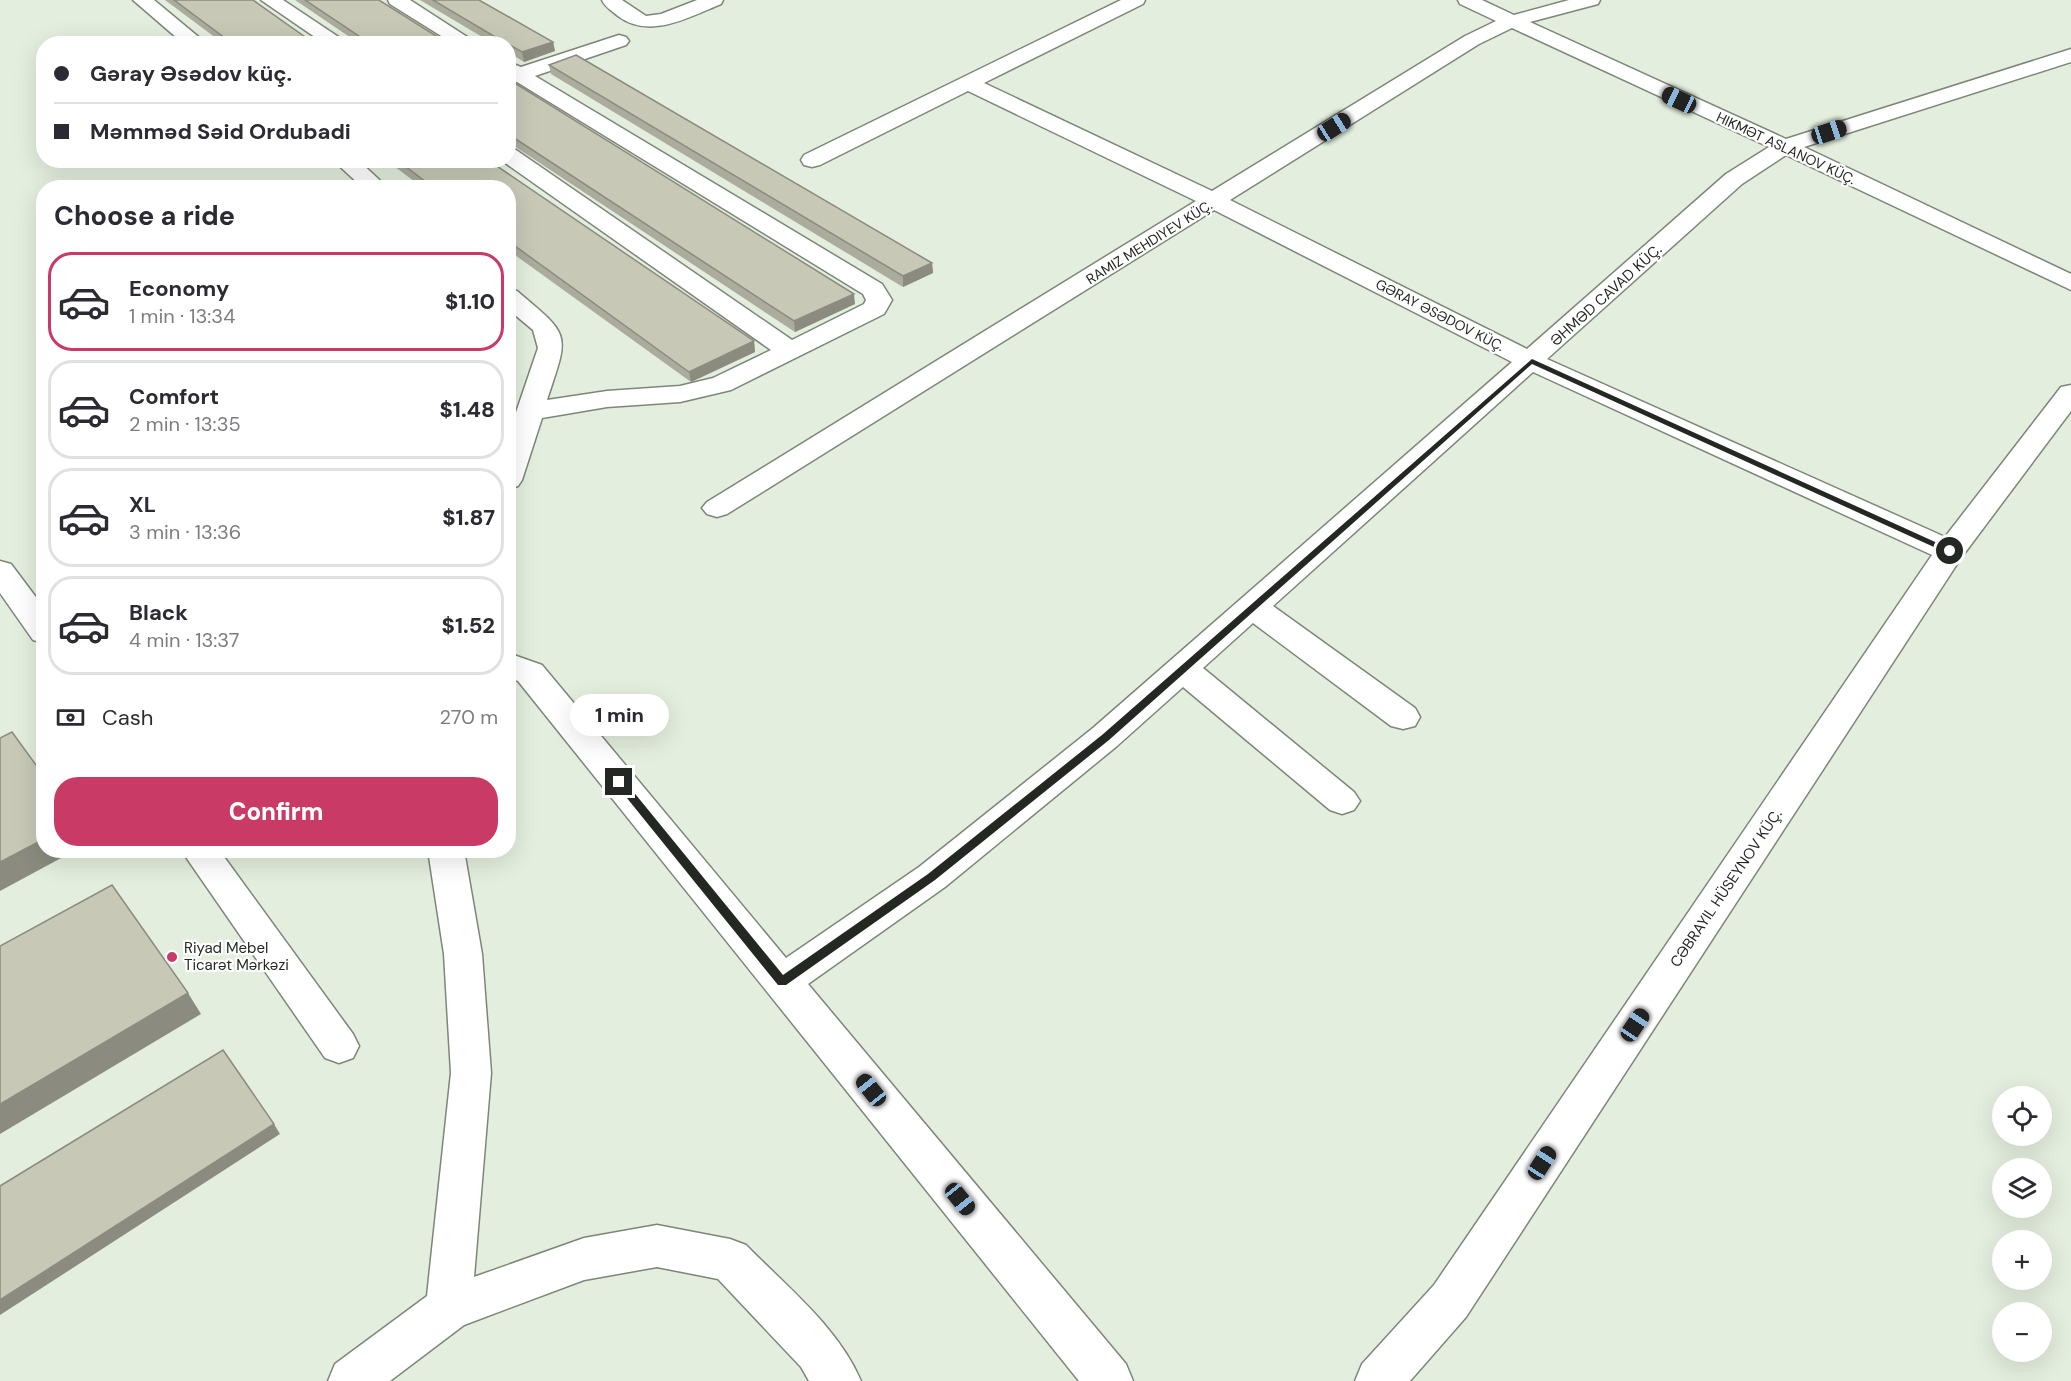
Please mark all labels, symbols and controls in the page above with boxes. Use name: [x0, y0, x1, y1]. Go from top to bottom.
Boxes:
text: Gəray Əsədov küç.: [90, 59, 292, 88]
car: [1659, 84, 1699, 116]
street label: HIKMƏT ASLANOV KÜÇ.: [1713, 108, 1859, 188]
car: [1314, 110, 1354, 144]
text: Məmməd Səid Ordubadi: [90, 117, 351, 146]
car: [1809, 118, 1849, 146]
street label: RAMIZ MEHDIYEV KÜÇ.: [1083, 196, 1216, 288]
text: Choose a ride: [54, 198, 235, 233]
street label: ƏHMƏD CAVAD KÜÇ.: [1546, 240, 1666, 350]
text: Economy: [129, 274, 229, 303]
icon: car: [57, 275, 111, 329]
street label: GƏRAY ƏSƏDOV KÜÇ.: [1373, 275, 1507, 355]
text: $1.10: [445, 287, 495, 316]
text: 1 min · 13:34: [129, 303, 235, 329]
text: Comfort: [129, 382, 219, 411]
icon: car: [57, 383, 111, 437]
text: $1.48: [439, 395, 495, 424]
text: 2 min · 13:35: [129, 411, 241, 437]
text: XL: [129, 490, 156, 519]
icon: car: [57, 491, 111, 545]
text: $1.87: [442, 503, 495, 532]
text: 3 min · 13:36: [129, 519, 241, 545]
route start: [1936, 537, 1963, 564]
text: Black: [129, 598, 188, 627]
icon: car: [57, 599, 111, 653]
text: $1.52: [442, 611, 495, 640]
text: 4 min · 13:37: [129, 627, 239, 653]
callout: 1 min: [570, 695, 668, 737]
icon: cash: [54, 701, 87, 734]
text: 1 min: [595, 702, 644, 728]
text: Cash: [102, 703, 153, 732]
text: 270 m: [440, 704, 498, 730]
route end: [605, 768, 632, 795]
button: Confirm: [54, 777, 498, 846]
street label: CƏBRAYIL HÜSEYNOV KÜÇ.: [1666, 805, 1786, 971]
place label: Riyad Mebel Ticarət Mərkəzi: [184, 938, 289, 975]
marker: Riyad Mebel Ticarət Mərkəzi: [165, 950, 179, 964]
car: [1617, 1005, 1653, 1045]
car: [853, 1070, 889, 1110]
map controls: [1992, 1086, 2052, 1362]
button: locate: [1992, 1086, 2052, 1146]
car: [1525, 1143, 1559, 1183]
button: layers: [1992, 1158, 2052, 1218]
car: [942, 1179, 978, 1219]
button: +: [1992, 1230, 2052, 1290]
button: −: [1992, 1302, 2052, 1362]

